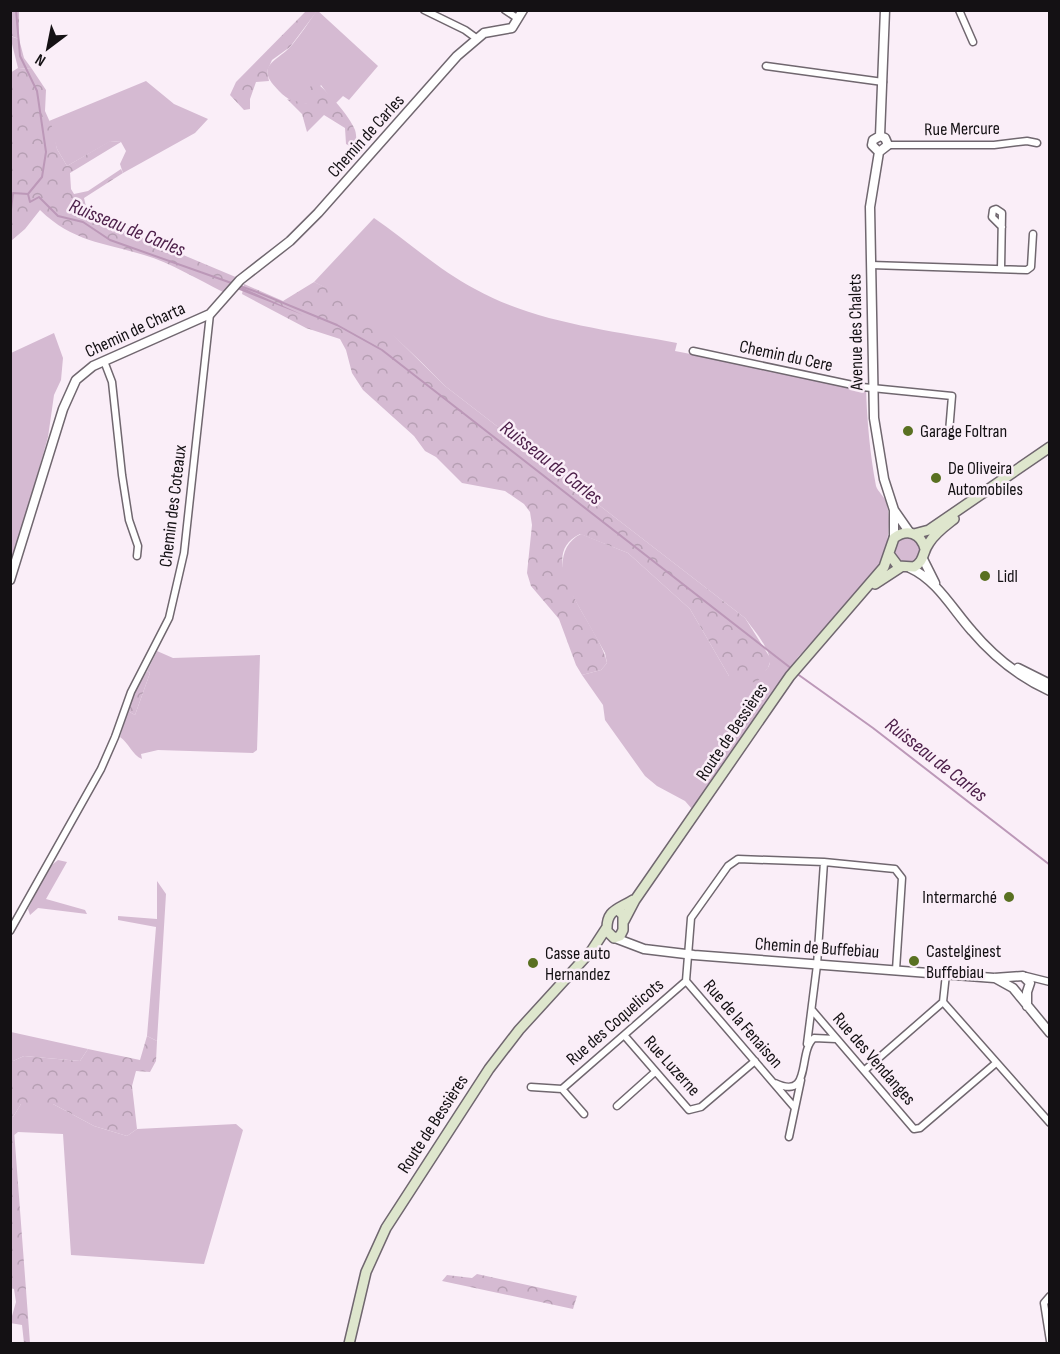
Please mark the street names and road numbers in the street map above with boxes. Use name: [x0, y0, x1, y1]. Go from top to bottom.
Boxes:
street label: Chemin de Carles: [323, 90, 409, 182]
street label: Rue Mercure: [924, 118, 1000, 140]
street label: Avenue des Chalets: [844, 273, 868, 392]
street label: Chemin de Charta: [82, 298, 188, 362]
street label: Chemin du Cere: [737, 336, 835, 376]
street label: Chemin des Coteaux: [155, 443, 191, 568]
street label: Route de Bessières: [692, 679, 772, 785]
street label: Chemin de Buffebiau: [754, 933, 880, 963]
street label: Rue des Coquelicots: [562, 974, 668, 1070]
street label: Rue de la Fenaison: [699, 976, 787, 1072]
street label: Rue des Vendanges: [828, 1009, 920, 1109]
street label: Rue Luzerne: [640, 1032, 704, 1100]
street label: Route de Bessières: [393, 1071, 473, 1177]

